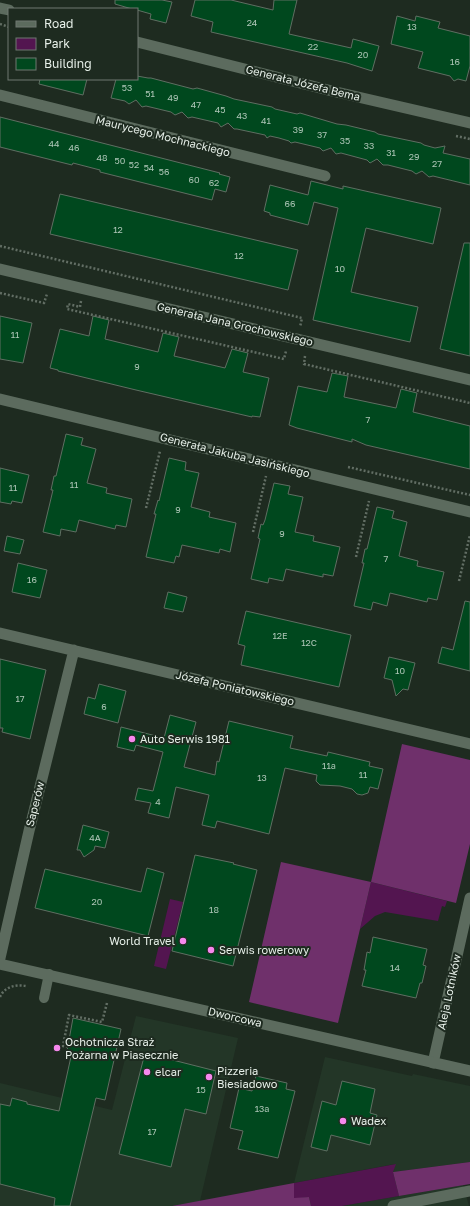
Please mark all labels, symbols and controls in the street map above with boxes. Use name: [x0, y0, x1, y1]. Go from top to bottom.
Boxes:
legend: [8, 8, 138, 80]
text: Road: [44, 16, 73, 31]
house number: 24: [247, 17, 258, 28]
house number: 13: [407, 21, 417, 32]
text: Park: [44, 36, 70, 51]
house number: 22: [308, 41, 318, 52]
house number: 20: [358, 49, 369, 60]
text: Building: [44, 56, 92, 71]
house number: 16: [450, 56, 460, 67]
street label: Generała Józefa Bema: [245, 62, 362, 103]
house number: 53: [122, 82, 132, 93]
house number: 51: [145, 88, 155, 99]
house number: 49: [168, 92, 178, 103]
house number: 47: [191, 99, 201, 110]
house number: 45: [215, 104, 225, 115]
house number: 43: [237, 110, 247, 121]
street label: Maurycego Mochnackiego: [95, 113, 232, 159]
house number: 41: [261, 115, 272, 126]
house number: 39: [293, 124, 303, 135]
house number: 37: [317, 129, 327, 140]
house number: 35: [340, 135, 350, 146]
house number: 44: [49, 138, 60, 149]
house number: 33: [364, 140, 374, 151]
house number: 46: [69, 142, 79, 153]
house number: 31: [386, 147, 396, 158]
house number: 29: [409, 151, 419, 162]
house number: 48: [97, 152, 107, 163]
house number: 50: [115, 155, 126, 166]
house number: 27: [432, 158, 442, 169]
house number: 52: [129, 159, 139, 170]
house number: 54: [144, 162, 155, 173]
house number: 56: [159, 166, 169, 177]
house number: 60: [188, 174, 200, 185]
house number: 62: [209, 177, 219, 188]
house number: 66: [285, 198, 295, 209]
house number: 12: [113, 224, 123, 235]
house number: 12: [234, 250, 244, 261]
house number: 10: [335, 263, 345, 274]
street label: Generała Jana Grochowskiego: [156, 299, 315, 348]
house number: 11: [11, 329, 20, 340]
house number: 9: [134, 361, 140, 372]
house number: 7: [366, 414, 371, 425]
street label: Generała Jakuba Jasińskiego: [159, 430, 312, 480]
house number: 11: [70, 479, 79, 490]
house number: 11: [9, 482, 18, 493]
house number: 9: [175, 504, 181, 515]
house number: 9: [279, 528, 285, 539]
house number: 7: [384, 553, 389, 564]
house number: 16: [27, 574, 37, 585]
house number: 12E: [272, 630, 288, 641]
house number: 12C: [301, 637, 317, 648]
house number: 10: [395, 665, 405, 676]
street label: Józefa Poniatowskiego: [175, 668, 296, 708]
house number: 17: [15, 693, 25, 704]
house number: 6: [101, 701, 107, 712]
place label: Auto Serwis 1981: [140, 732, 230, 745]
marker: Auto Serwis 1981: [127, 734, 137, 744]
house number: 11a: [322, 760, 336, 771]
house number: 11: [359, 769, 368, 780]
house number: 13: [257, 772, 267, 783]
street label: Saperów: [23, 780, 46, 828]
house number: 4: [155, 796, 161, 807]
house number: 4A: [89, 832, 101, 843]
house number: 20: [92, 896, 103, 907]
house number: 18: [209, 904, 219, 915]
place label: World Travel: [109, 934, 175, 947]
marker: World Travel: [178, 936, 188, 946]
place label: Serwis rowerowy: [219, 943, 309, 956]
marker: Serwis rowerowy: [206, 945, 216, 955]
street label: Aleja Lotników: [434, 953, 463, 1031]
house number: 14: [390, 962, 400, 973]
street label: Dworcowa: [207, 1004, 263, 1029]
place label: Ochotnicza Straż Pożarna w Piasecznie: [65, 1035, 178, 1061]
marker: Ochotnicza Straż Pożarna w Piasecznie: [52, 1043, 62, 1053]
place label: Pizzeria Biesiadowo: [217, 1064, 278, 1090]
place label: elcar: [155, 1065, 182, 1078]
marker: elcar: [142, 1067, 152, 1077]
marker: Pizzeria Biesiadowo: [204, 1072, 214, 1082]
house number: 15: [196, 1084, 206, 1095]
house number: 13a: [255, 1103, 269, 1114]
place label: Wadex: [351, 1114, 386, 1127]
marker: Wadex: [338, 1116, 348, 1126]
house number: 17: [147, 1126, 157, 1137]

